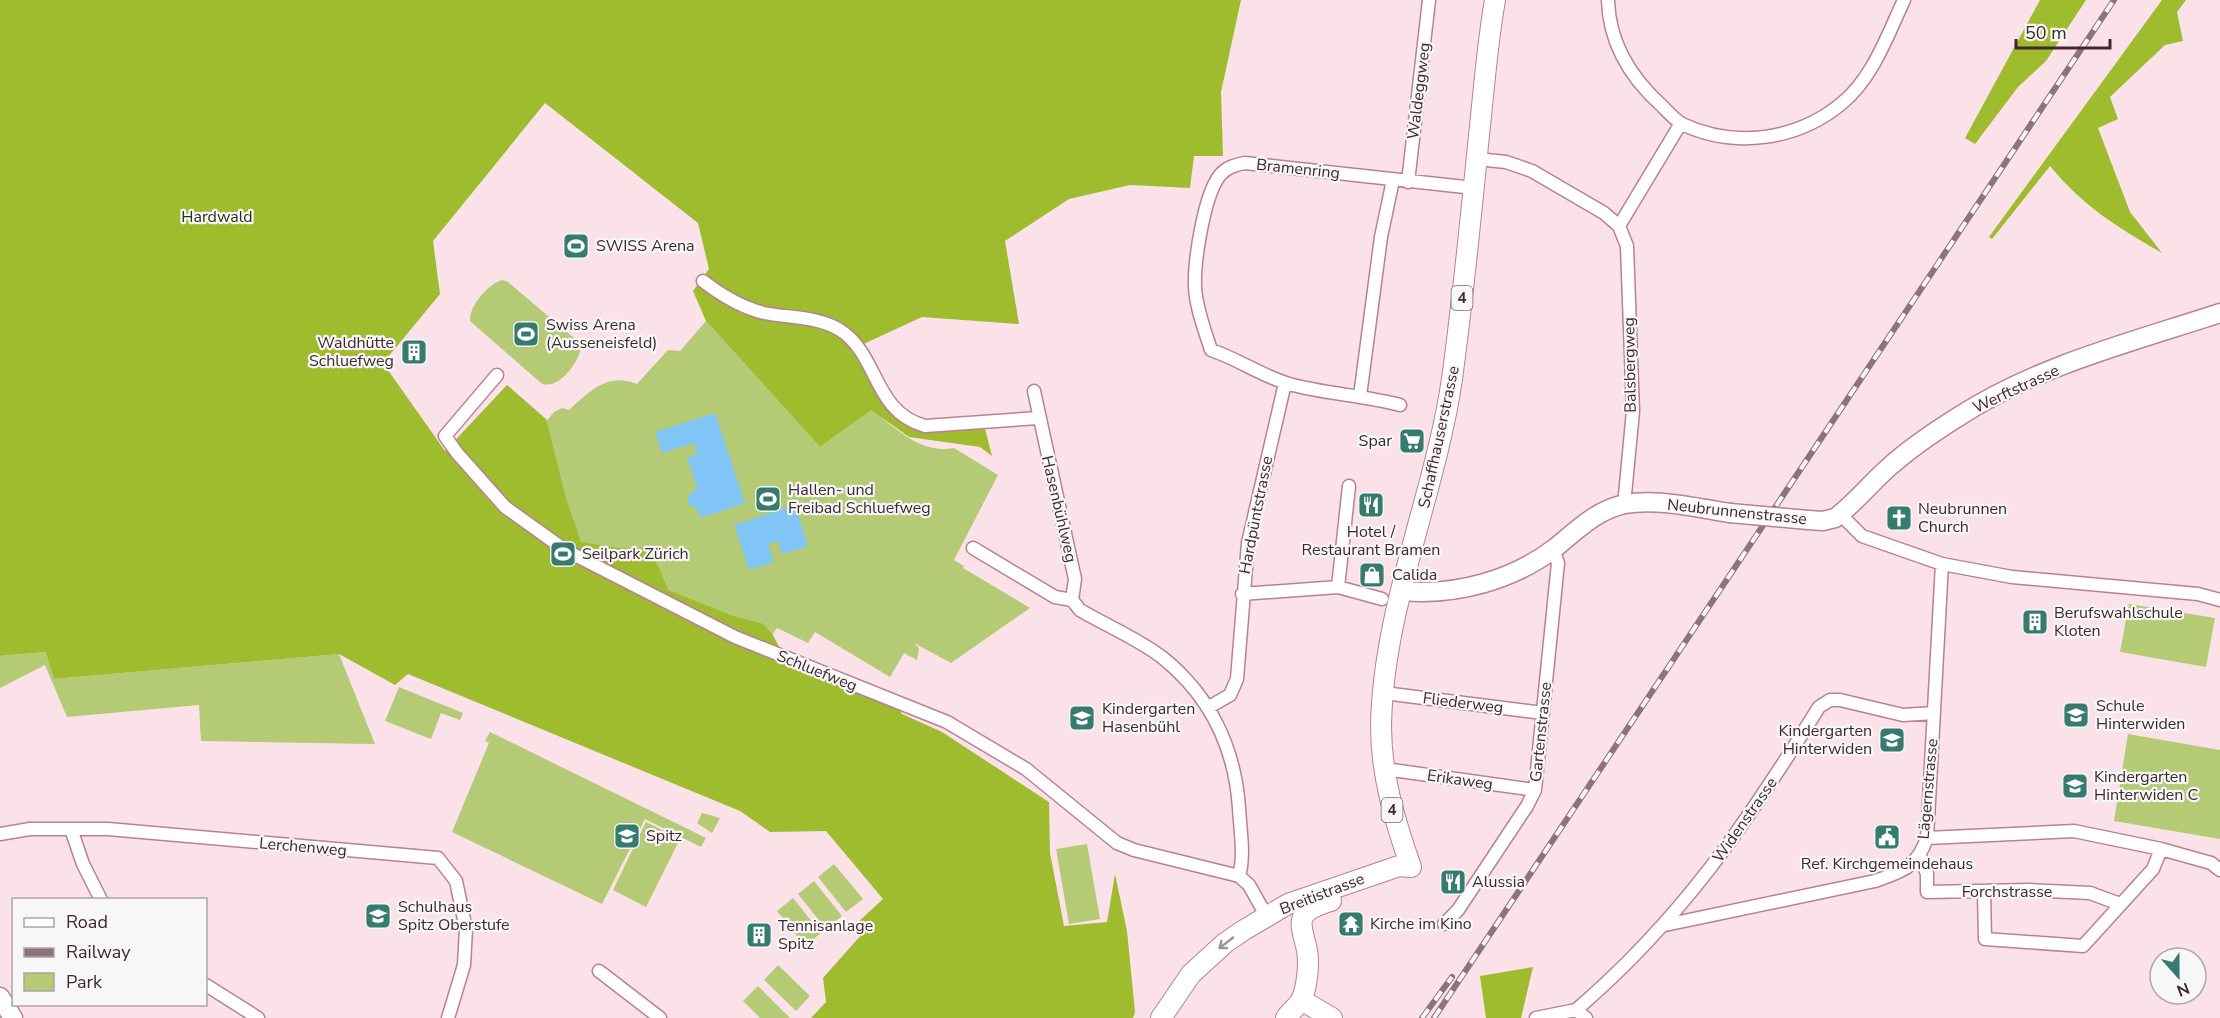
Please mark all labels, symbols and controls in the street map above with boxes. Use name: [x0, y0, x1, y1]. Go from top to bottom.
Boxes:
scale bar: [2016, 12, 2110, 50]
text: 50 m: [2025, 21, 2067, 45]
street label: Waldeggweg: [1402, 41, 1436, 141]
street label: Bramenring: [1255, 154, 1341, 184]
park label: Hardwald: [181, 206, 253, 228]
sports icon: SWISS Arena: [561, 231, 591, 261]
place label: SWISS Arena: [596, 235, 695, 257]
road number: 4: [1452, 286, 1472, 310]
place label: Swiss Arena (Ausseneisfeld): [546, 314, 657, 354]
street label: Balsbergweg: [1618, 317, 1642, 413]
sports icon: Swiss Arena (Ausseneisfeld): [511, 319, 541, 349]
place label: Waldhütte Schluefweg: [309, 332, 394, 372]
building icon: Waldhütte Schluefweg: [399, 337, 429, 367]
street label: Werftstrasse: [1969, 359, 2063, 419]
street label: Schaffhauserstrasse: [1413, 364, 1465, 510]
supermarket icon: Spar: [1397, 426, 1427, 456]
place label: Spar: [1359, 430, 1392, 452]
street label: Hasenbühlweg: [1036, 453, 1082, 565]
street label: Hardpüntstrasse: [1234, 454, 1278, 576]
place label: Hallen- und Freibad Schluefweg: [788, 479, 931, 519]
sports icon: Hallen- und Freibad Schluefweg: [753, 484, 783, 514]
restaurant icon: Hotel / Restaurant Bramen: [1356, 490, 1386, 520]
street label: Neubrunnenstrasse: [1666, 494, 1808, 530]
place label: Neubrunnen Church: [1918, 498, 2007, 538]
church icon: Neubrunnen Church: [1884, 503, 1914, 533]
place label: Hotel / Restaurant Bramen: [1302, 521, 1440, 561]
sports icon: Seilpark Zürich: [548, 539, 578, 569]
place label: Seilpark Zürich: [582, 543, 689, 565]
shop icon: Calida: [1357, 560, 1387, 590]
place label: Calida: [1392, 564, 1437, 586]
place label: Berufswahlschule Kloten: [2054, 602, 2183, 642]
building icon: Berufswahlschule Kloten: [2020, 607, 2050, 637]
street label: Schluefweg: [773, 645, 861, 697]
street label: Gartenstrasse: [1525, 681, 1557, 783]
street label: Fliederweg: [1421, 687, 1505, 719]
place label: Schule Hinterwiden: [2096, 695, 2185, 735]
place label: Kindergarten Hasenbühl: [1102, 698, 1195, 738]
school or university icon: Schule Hinterwiden: [2061, 700, 2091, 730]
school or university icon: Kindergarten Hasenbühl: [1067, 703, 1097, 733]
place label: Kindergarten Hinterwiden: [1779, 720, 1872, 760]
school or university icon: Kindergarten Hinterwiden: [1877, 725, 1907, 755]
street label: Lägernstrasse: [1913, 738, 1943, 840]
street label: Erikaweg: [1426, 764, 1494, 796]
place label: Kindergarten Hinterwiden C: [2094, 766, 2198, 806]
school or university icon: Kindergarten Hinterwiden C: [2060, 771, 2090, 801]
street label: Widenstrasse: [1707, 773, 1783, 867]
road number: 4: [1382, 798, 1402, 822]
school or university icon: Spitz: [612, 821, 642, 851]
public building icon: Ref. Kirchgemeindehaus: [1872, 822, 1902, 852]
place label: Spitz: [646, 825, 682, 847]
street label: Lerchenweg: [258, 832, 348, 862]
place label: Ref. Kirchgemeindehaus: [1801, 853, 1973, 875]
restaurant icon: Alussia: [1438, 867, 1468, 897]
street label: Breitistrasse: [1276, 868, 1368, 920]
place label: Alussia: [1472, 871, 1525, 893]
street label: Forchstrasse: [1962, 881, 2052, 903]
place label: Schulhaus Spitz Oberstufe: [398, 896, 510, 936]
legend: [12, 898, 207, 1006]
school or university icon: Schulhaus Spitz Oberstufe: [363, 901, 393, 931]
temple icon: Kirche im Kino: [1336, 909, 1366, 939]
text: Road: [66, 910, 108, 934]
place label: Kirche im Kino: [1370, 913, 1472, 935]
place label: Tennisanlage Spitz: [778, 915, 873, 955]
building icon: Tennisanlage Spitz: [744, 920, 774, 950]
one-way arrow: [1219, 936, 1235, 949]
text: Railway: [66, 940, 131, 964]
north arrow: [2148, 946, 2208, 1006]
text: Park: [66, 970, 103, 994]
text: N: [2173, 977, 2193, 1001]

